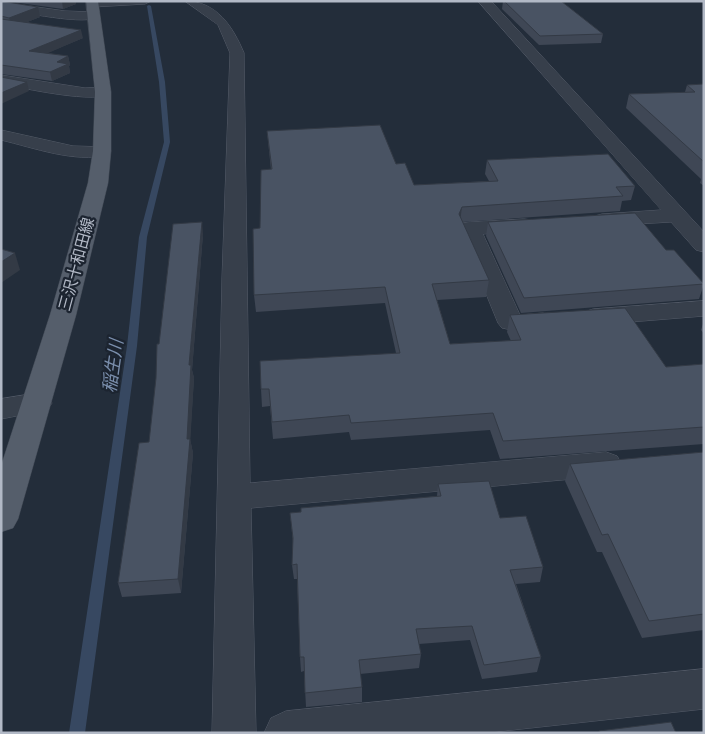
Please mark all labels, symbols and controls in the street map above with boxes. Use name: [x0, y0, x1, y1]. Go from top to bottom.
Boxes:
street label: 三沢十和田線: [53, 215, 99, 313]
water label: 稲生川: [96, 335, 128, 394]

